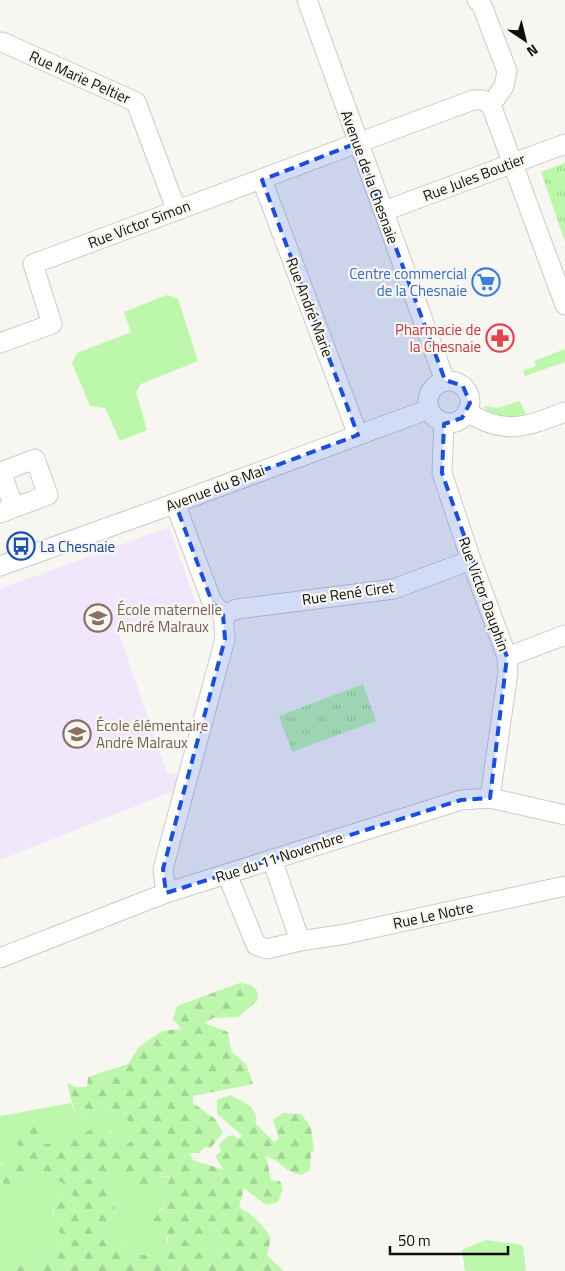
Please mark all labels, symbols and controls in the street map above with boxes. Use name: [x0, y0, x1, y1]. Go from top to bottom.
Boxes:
north arrow: [500, 15, 550, 65]
text: N: [523, 40, 543, 62]
street label: Rue Marie Peltier: [26, 44, 134, 110]
street label: Avenue de la Chesnaie: [335, 107, 405, 247]
street label: Rue Jules Boutier: [419, 147, 529, 207]
street label: Rue Victor Simon: [84, 194, 194, 254]
street label: Rue André Marie: [280, 254, 340, 360]
place label: Centre commercial de la Chesnaie: [349, 262, 467, 302]
supermarket icon: Centre commercial de la Chesnaie: [471, 267, 501, 297]
place label: Pharmacie de la Chesnaie: [395, 318, 481, 358]
pharmacy icon: Pharmacie de la Chesnaie: [485, 323, 515, 353]
street label: Avenue du 8 Mai: [162, 459, 268, 517]
bus stop icon: La Chesnaie: [6, 531, 36, 561]
street label: Rue Victor Dauphin: [453, 533, 515, 655]
place label: La Chesnaie: [40, 535, 115, 558]
street label: Rue René Ciret: [300, 575, 396, 611]
place label: École maternelle André Malraux: [117, 598, 222, 638]
school or university icon: École maternelle André Malraux: [83, 603, 113, 633]
place label: École élémentaire André Malraux: [96, 714, 208, 754]
school or university icon: École élémentaire André Malraux: [62, 719, 92, 749]
street label: Rue du 11 Novembre: [212, 826, 346, 888]
street label: Rue Le Notre: [391, 895, 475, 935]
scale bar: [390, 1224, 508, 1256]
text: 50 m: [398, 1229, 431, 1252]

